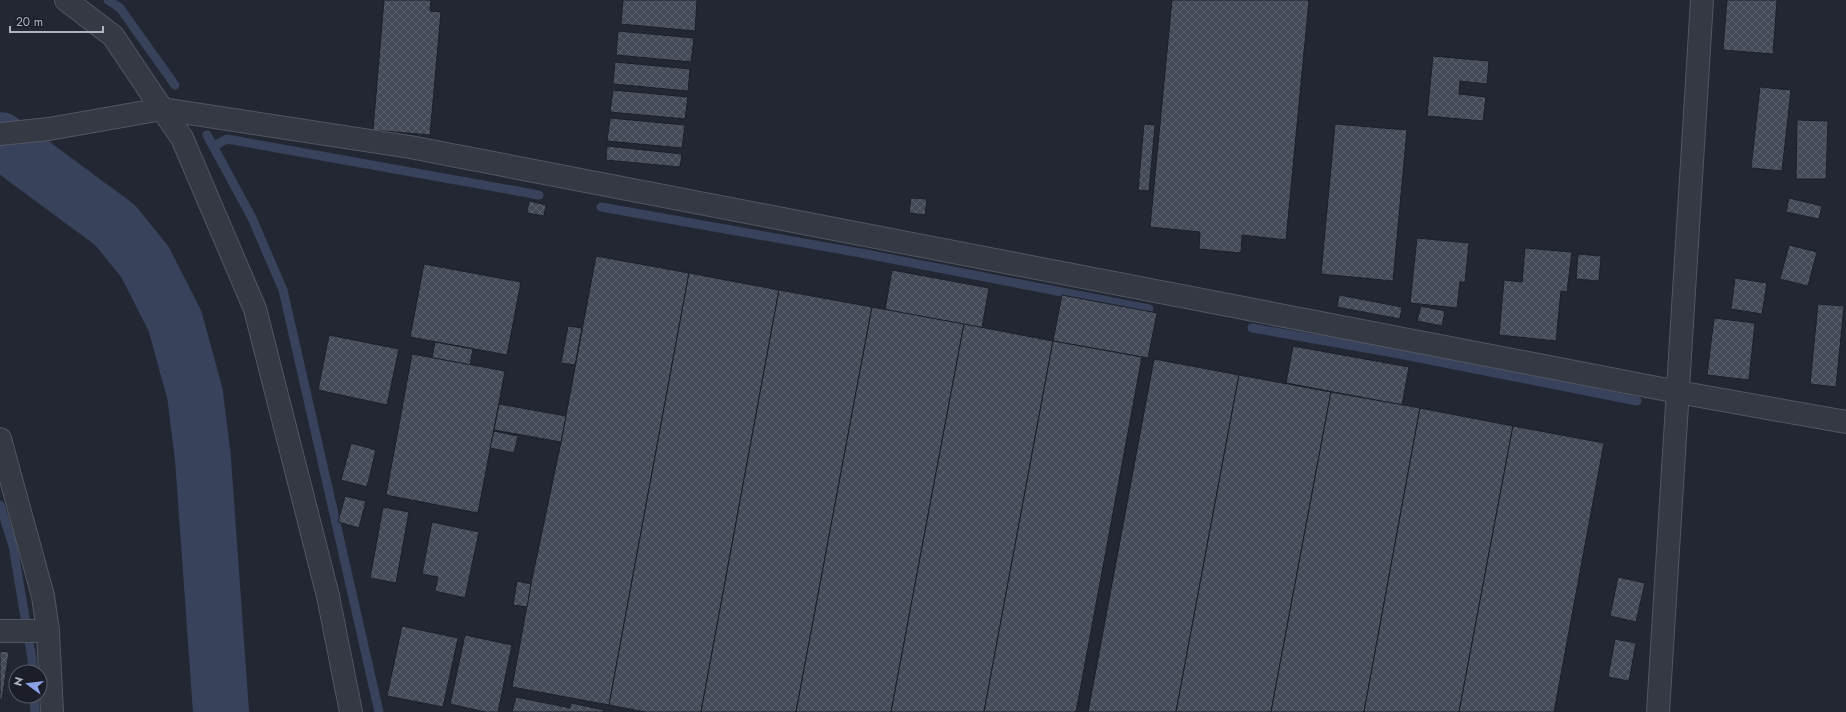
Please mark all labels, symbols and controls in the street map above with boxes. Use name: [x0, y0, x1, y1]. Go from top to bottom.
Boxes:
scale bar: [10, 8, 103, 34]
text: 20 m: [16, 13, 43, 31]
north arrow: [8, 664, 48, 704]
text: N: [9, 675, 27, 688]

